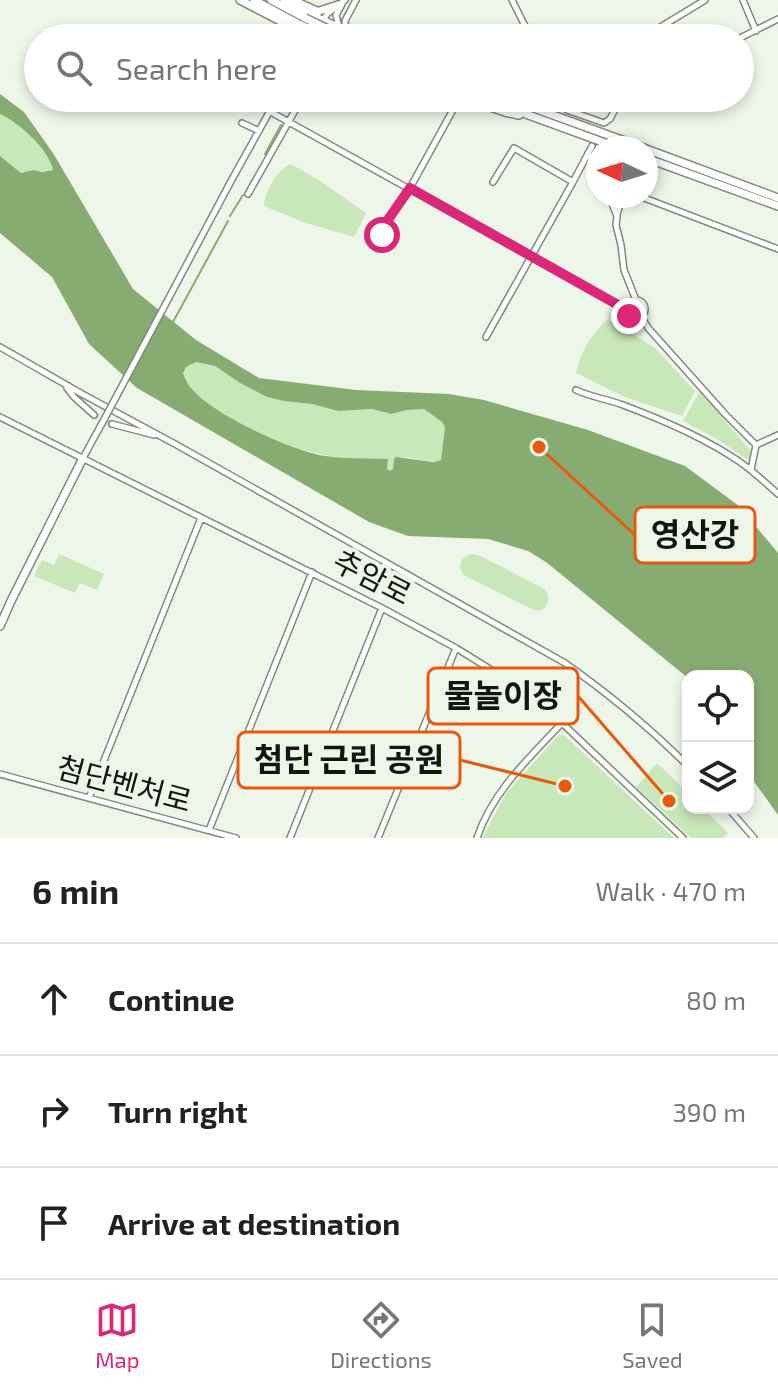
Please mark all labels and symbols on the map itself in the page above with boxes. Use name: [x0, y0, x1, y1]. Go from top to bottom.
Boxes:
north arrow: [586, 136, 658, 208]
route start: [364, 217, 400, 253]
route end: [611, 298, 647, 334]
callout: 영산강: [635, 507, 755, 563]
text: 영산강: [651, 514, 739, 552]
street label: 추암로: [328, 541, 418, 611]
callout: 물놀이장: [428, 668, 578, 724]
text: 물놀이장: [444, 675, 562, 713]
callout: 첨단 근린 공원: [238, 732, 460, 788]
text: 첨단 근린 공원: [254, 739, 444, 777]
street label: 첨단벤처로: [53, 748, 196, 818]

